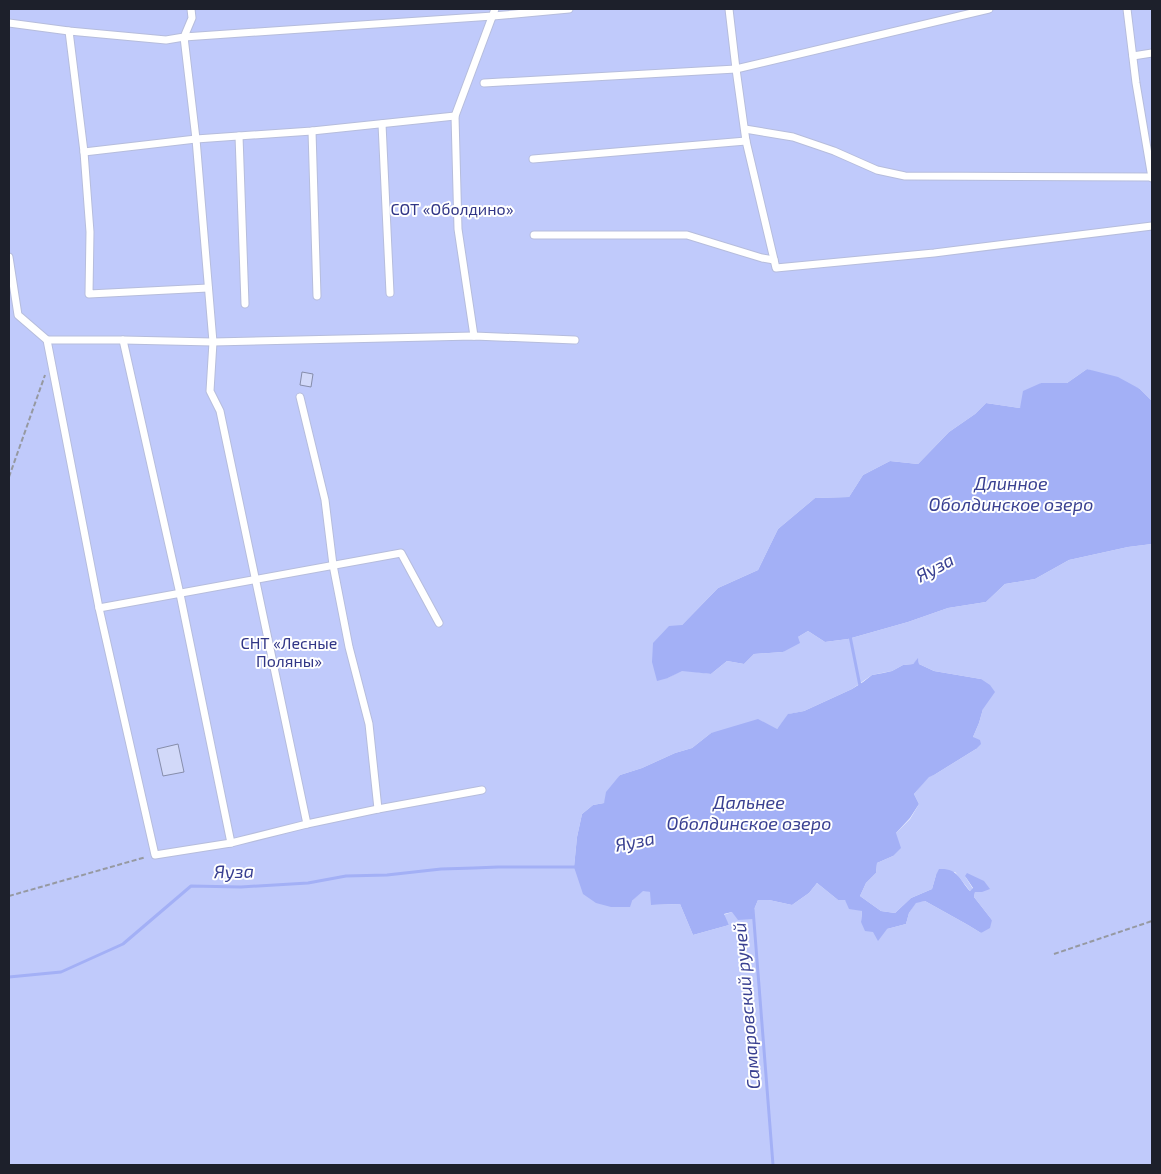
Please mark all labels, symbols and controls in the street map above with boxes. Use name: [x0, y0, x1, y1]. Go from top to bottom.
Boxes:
park label: СОТ «Оболдино»: [391, 199, 514, 218]
water label: Длинное Оболдинское озеро: [929, 472, 1093, 515]
water label: Яуза: [912, 548, 957, 586]
park label: СНТ «Лесные Поляны»: [241, 633, 337, 670]
water label: Дальнее Оболдинское озеро: [667, 791, 831, 834]
water label: Яуза: [613, 826, 657, 856]
water label: Яуза: [214, 860, 254, 882]
water label: Самаровский ручей: [728, 922, 764, 1090]

